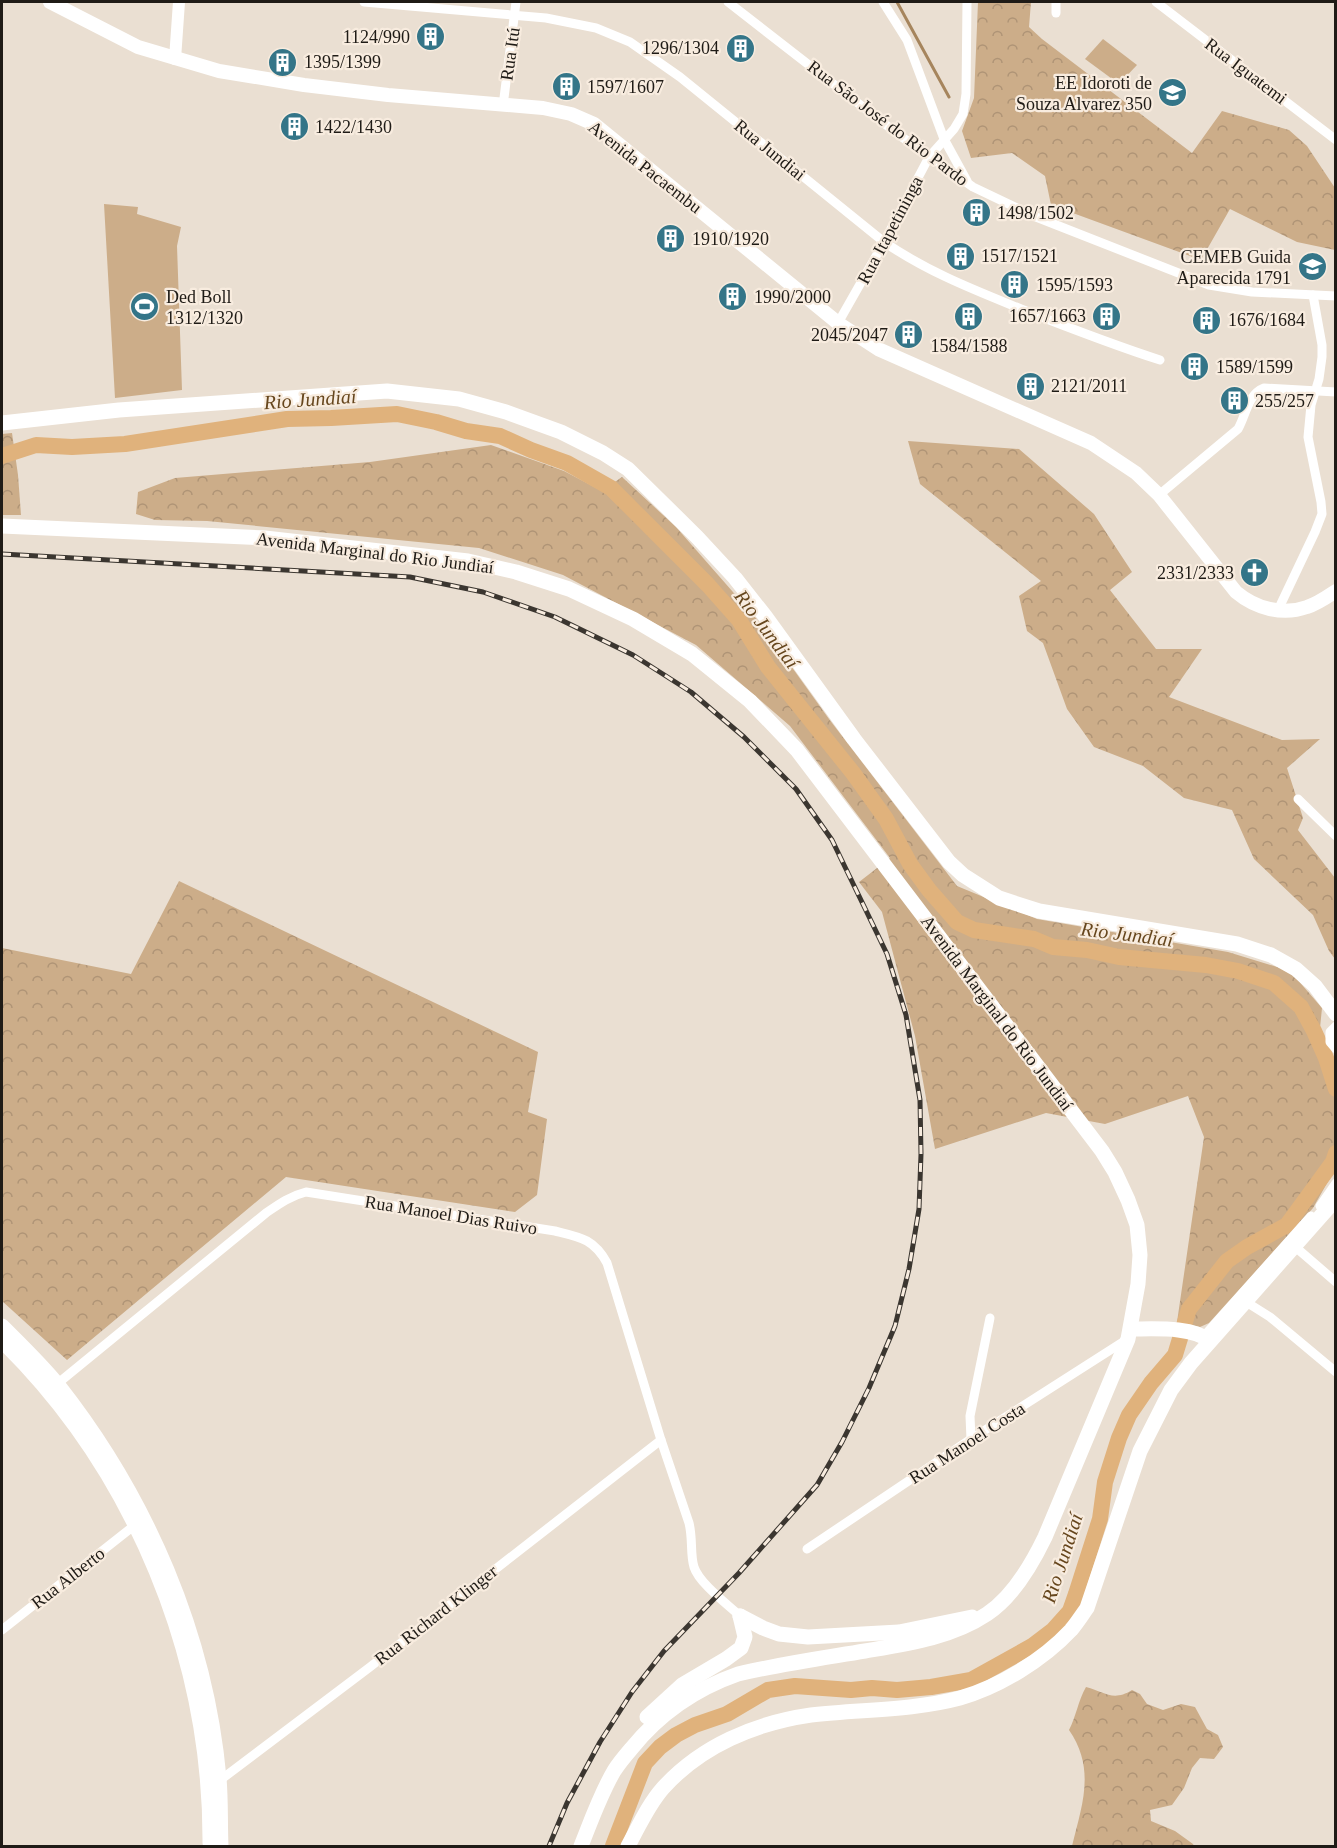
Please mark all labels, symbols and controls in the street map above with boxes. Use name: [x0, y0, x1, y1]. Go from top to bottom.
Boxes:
building icon: 1124/990: [415, 21, 447, 53]
street label: Rua Itú: [496, 26, 524, 82]
place label: 1124/990: [343, 27, 410, 47]
building icon: 1296/1304: [724, 32, 756, 64]
street label: Rua Iguatemi: [1201, 34, 1291, 108]
place label: 1296/1304: [642, 38, 719, 58]
building icon: 1395/1399: [267, 46, 299, 78]
place label: 1395/1399: [304, 52, 381, 72]
street label: Rua São José do Rio Pardo: [804, 56, 972, 190]
building icon: 1597/1607: [550, 71, 582, 103]
place label: EE Idoroti de Souza Alvarez 350: [1016, 73, 1152, 114]
place label: 1597/1607: [587, 77, 664, 97]
school or university icon: EE Idoroti de Souza Alvarez 350: [1157, 77, 1189, 109]
building icon: 1422/1430: [278, 111, 310, 143]
street label: Rua Jundiai: [730, 115, 810, 185]
place label: 1422/1430: [315, 117, 392, 137]
street label: Avenida Pacaembu: [584, 117, 706, 217]
street label: Rua Itapetininga: [853, 173, 927, 287]
building icon: 1498/1502: [960, 197, 992, 229]
place label: 1498/1502: [997, 203, 1074, 223]
building icon: 1910/1920: [655, 223, 687, 255]
place label: 1910/1920: [692, 229, 769, 249]
building icon: 1517/1521: [944, 240, 976, 272]
place label: 1517/1521: [981, 246, 1058, 266]
place label: CEMEB Guida Aparecida 1791: [1177, 247, 1291, 288]
school or university icon: CEMEB Guida Aparecida 1791: [1296, 251, 1328, 283]
building icon: 1595/1593: [999, 269, 1031, 301]
place label: 1595/1593: [1036, 275, 1113, 295]
building icon: 1990/2000: [717, 281, 749, 313]
place label: Ded Boll 1312/1320: [166, 287, 243, 328]
place label: 1990/2000: [754, 287, 831, 307]
sports icon: Ded Boll 1312/1320: [129, 291, 161, 323]
building icon: 1657/1663: [1091, 300, 1123, 332]
building icon: 1584/1588: [953, 301, 985, 333]
building icon: 1676/1684: [1191, 304, 1223, 336]
place label: 1657/1663: [1009, 306, 1086, 326]
place label: 1676/1684: [1228, 310, 1305, 330]
building icon: 2045/2047: [893, 319, 925, 351]
place label: 2045/2047: [811, 325, 888, 345]
place label: 1584/1588: [930, 336, 1008, 356]
building icon: 1589/1599: [1179, 351, 1211, 383]
place label: 1589/1599: [1216, 357, 1293, 377]
building icon: 2121/2011: [1014, 370, 1046, 402]
place label: 2121/2011: [1051, 376, 1127, 396]
water label: Rio Jundiaí: [262, 385, 359, 413]
building icon: 255/257: [1218, 385, 1250, 417]
place label: 255/257: [1255, 391, 1314, 411]
street label: Avenida Marginal do Rio Jundiaí: [255, 528, 495, 578]
church icon: 2331/2333: [1239, 557, 1271, 589]
place label: 2331/2333: [1157, 563, 1234, 583]
water label: Rio Jundiaí: [730, 585, 805, 675]
street label: Avenida Marginal do Rio Jundiaí: [917, 911, 1077, 1115]
water label: Rio Jundiaí: [1079, 917, 1177, 951]
street label: Rua Manoel Dias Ruivo: [363, 1191, 539, 1239]
street label: Rua Manoel Costa: [905, 1398, 1029, 1488]
water label: Rio Jundiaí: [1037, 1508, 1088, 1606]
street label: Rua Alberto: [27, 1543, 109, 1613]
street label: Rua Richard Klinger: [371, 1561, 501, 1669]

